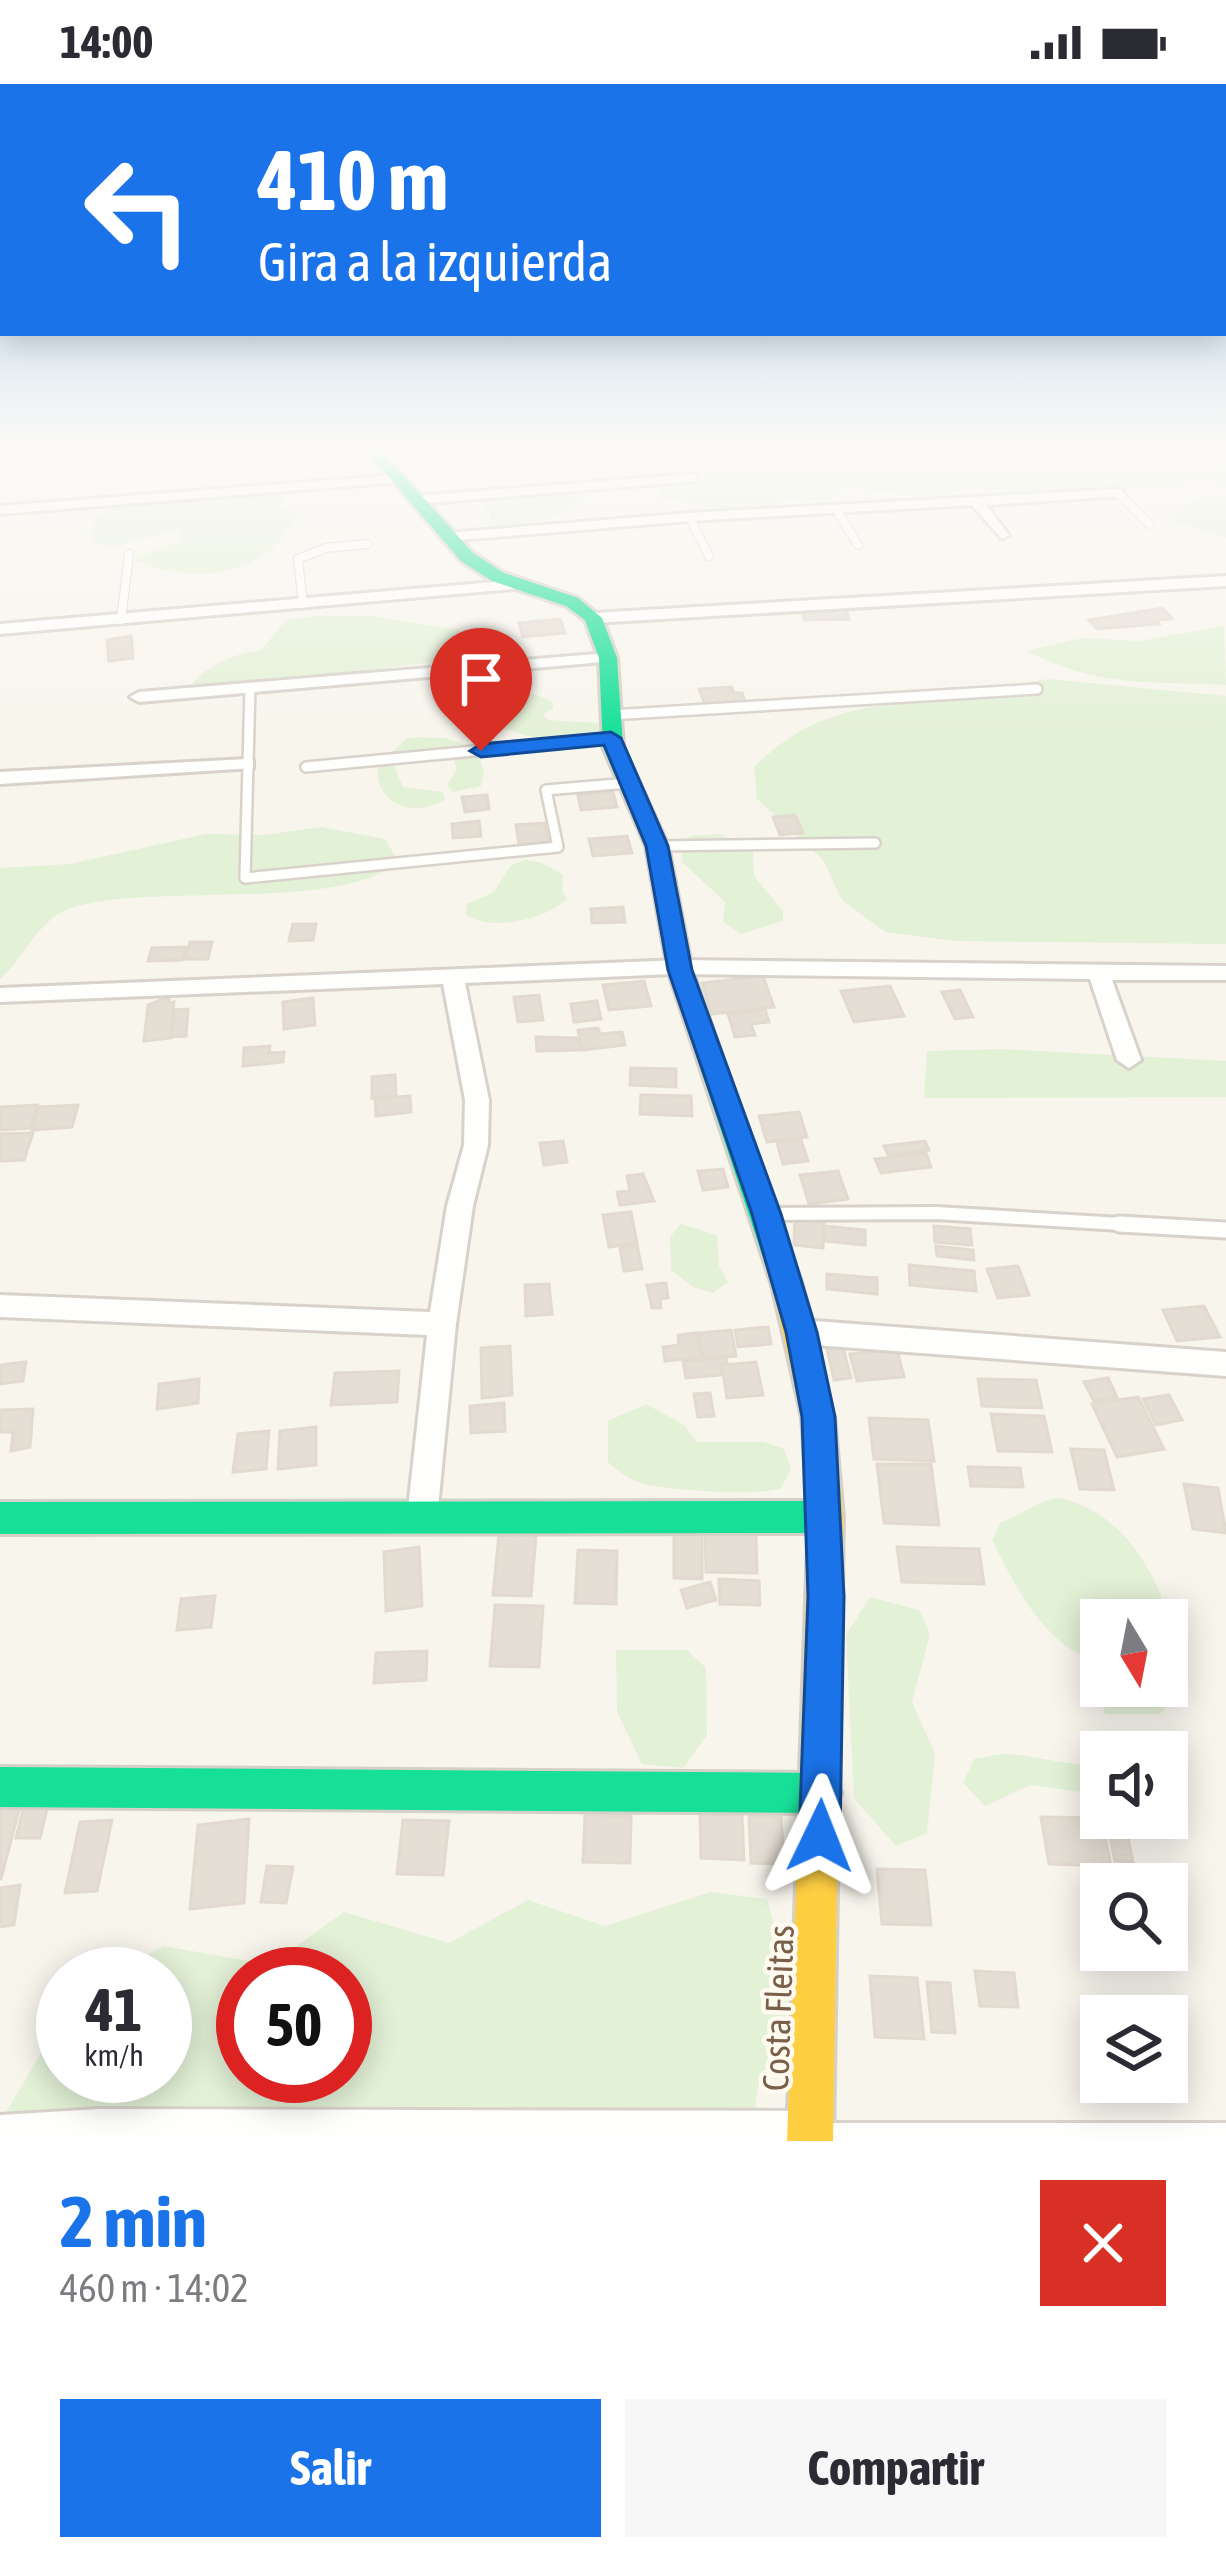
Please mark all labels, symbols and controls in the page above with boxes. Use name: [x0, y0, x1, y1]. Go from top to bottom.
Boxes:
text: 14:00: [60, 16, 154, 68]
icon: left: [60, 132, 216, 288]
text: 410 m: [258, 132, 448, 228]
text: Gira a la izquierda: [258, 231, 612, 292]
pin: [430, 628, 532, 751]
icon: arrive: [448, 646, 514, 712]
north arrow: [1080, 1599, 1188, 1707]
map controls: [1080, 1599, 1188, 2103]
button: sound: [1080, 1731, 1188, 1839]
position arrow: [757, 1773, 883, 1899]
button: search: [1080, 1863, 1188, 1971]
street label: Costa Fleitas: [754, 1924, 802, 2092]
speed limit sign: 50: [216, 1947, 372, 2103]
text: 41: [86, 1975, 142, 2044]
button: layers: [1080, 1995, 1188, 2103]
text: km/h: [84, 2038, 144, 2072]
text: 2 min: [60, 2180, 207, 2262]
button: close: [1040, 2180, 1166, 2306]
text: 460 m · 14:02: [60, 2266, 249, 2310]
button: Salir: [60, 2399, 601, 2537]
button: Compartir: [625, 2399, 1166, 2537]

